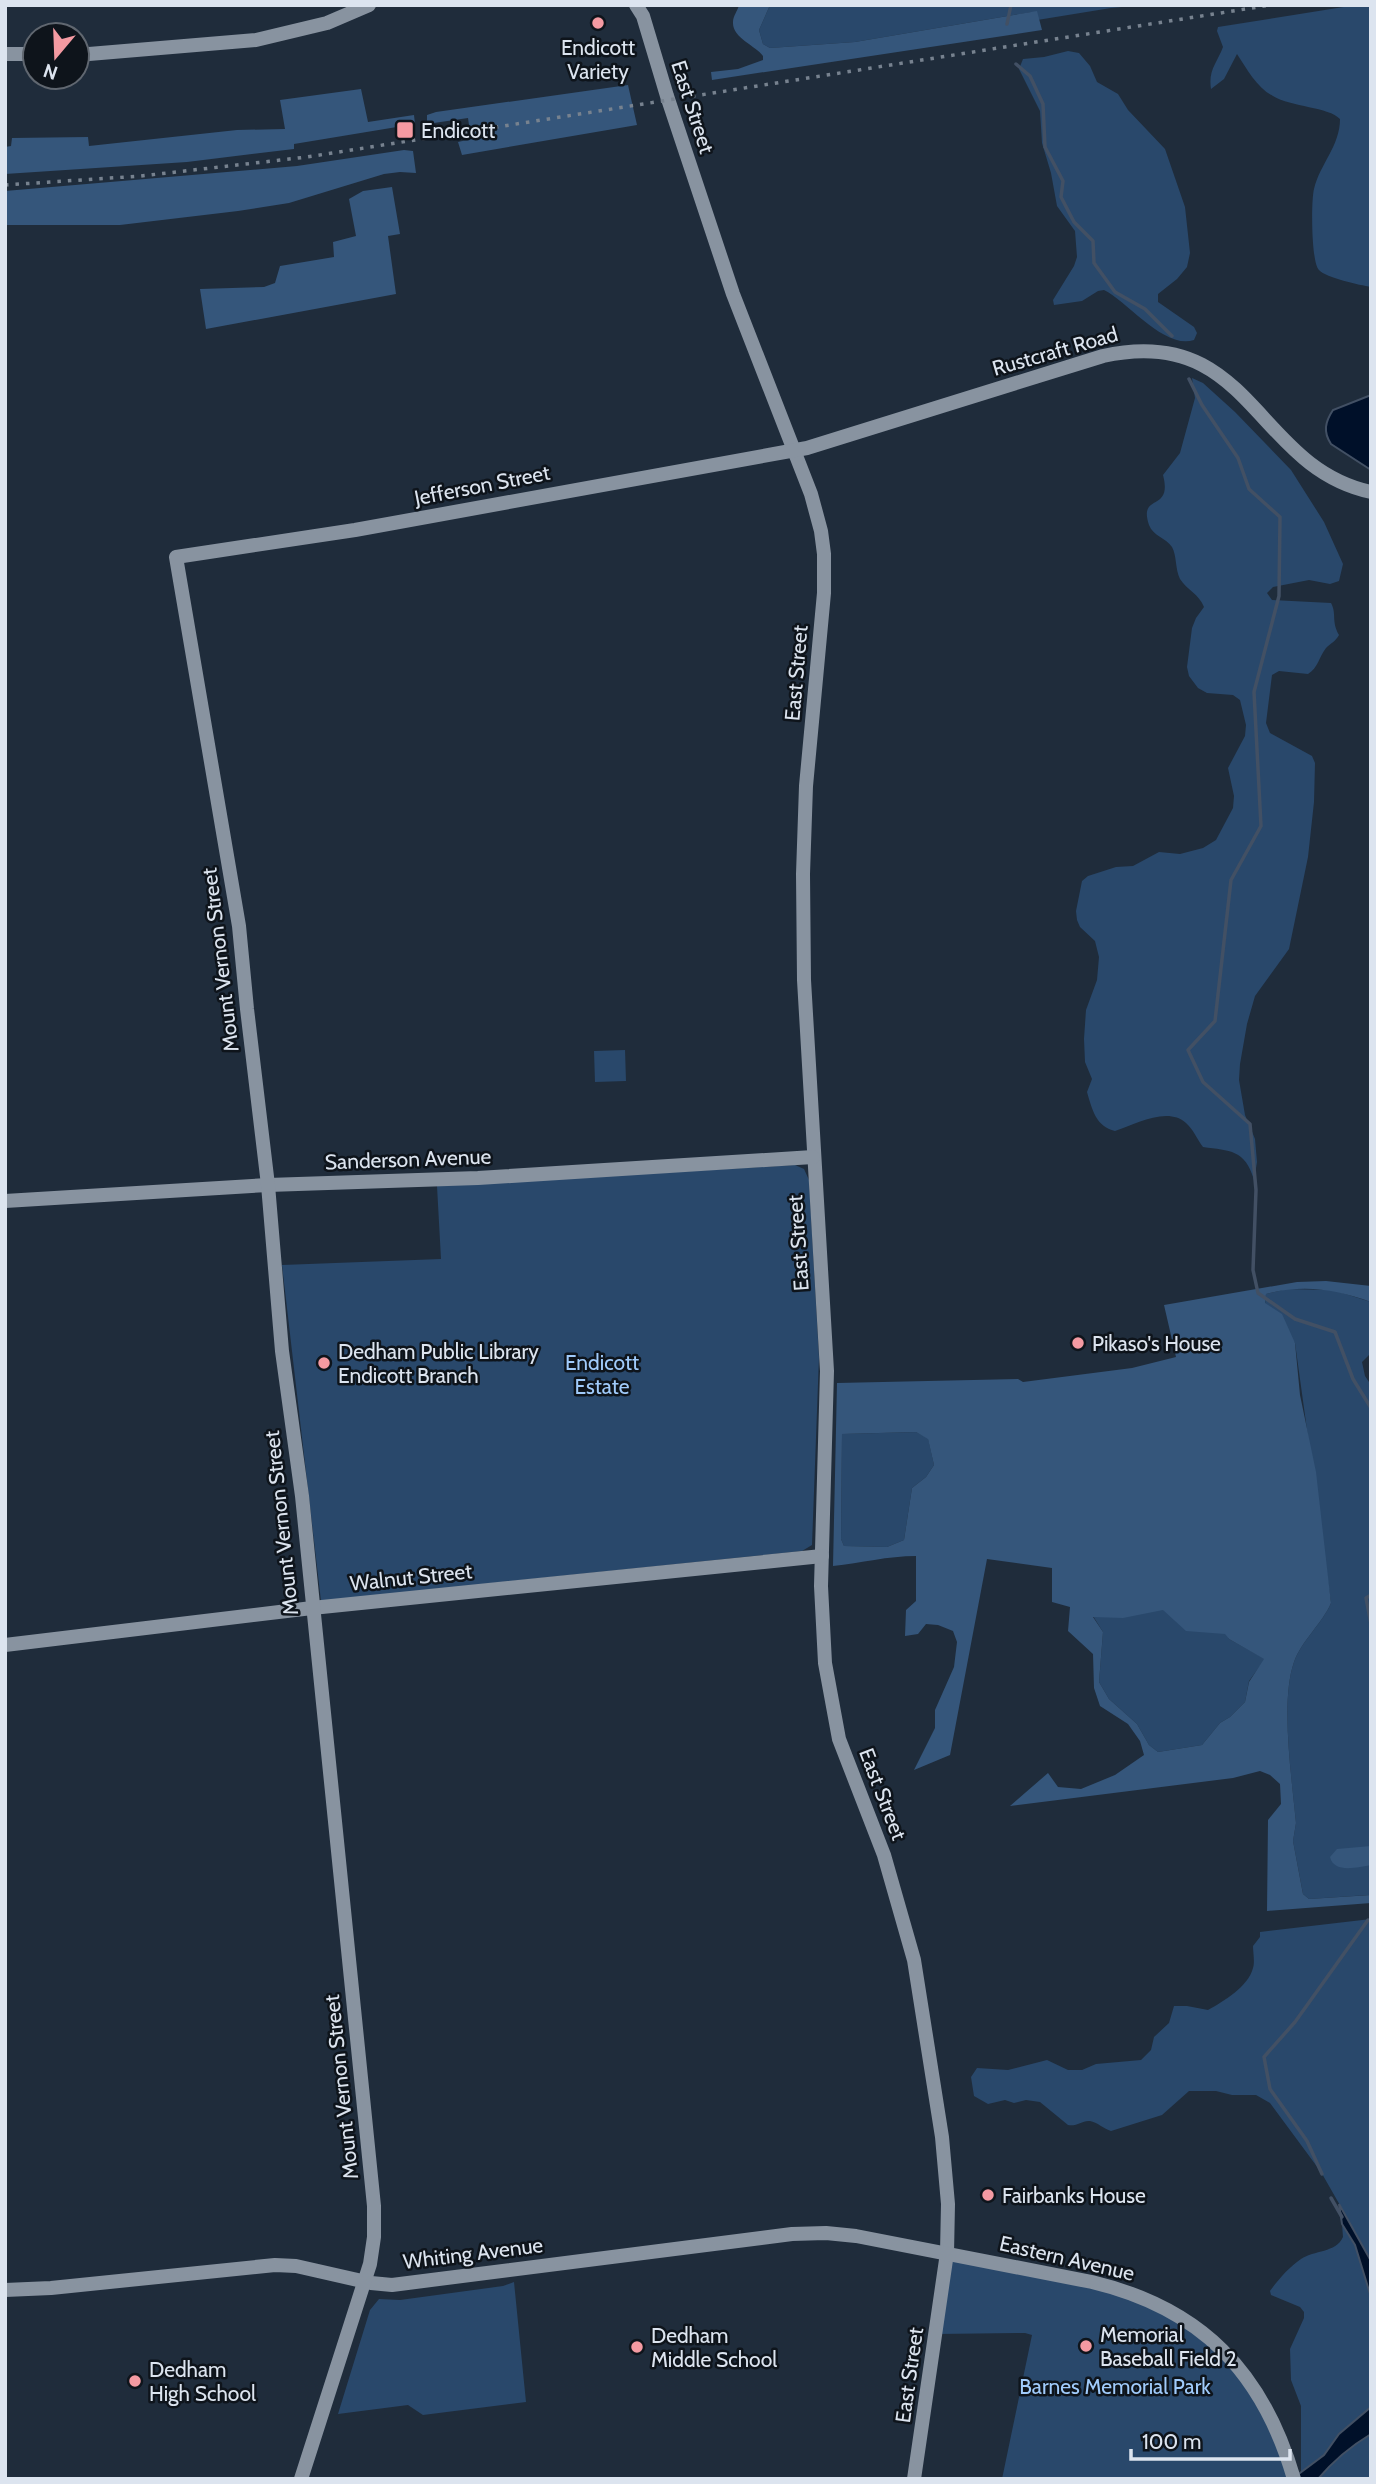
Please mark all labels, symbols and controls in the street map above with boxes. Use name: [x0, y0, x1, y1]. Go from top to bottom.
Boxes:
marker: Endicott Variety: [590, 15, 606, 31]
north arrow: [21, 21, 91, 91]
place label: Endicott Variety: [561, 35, 635, 84]
street label: East Street: [666, 57, 720, 157]
text: N: [41, 59, 61, 85]
place label: Endicott: [421, 118, 495, 143]
marker: Endicott: [395, 120, 415, 140]
street label: Rustcraft Road: [989, 321, 1121, 381]
street label: Jefferson Street: [411, 460, 552, 511]
street label: East Street: [779, 624, 813, 722]
street label: Mount Vernon Street: [196, 866, 244, 1054]
street label: Sanderson Avenue: [324, 1144, 492, 1174]
street label: East Street: [782, 1194, 814, 1292]
place label: Pikaso's House: [1092, 1331, 1221, 1356]
marker: Pikaso's House: [1070, 1335, 1086, 1351]
place label: Dedham Public Library Endicott Branch: [338, 1339, 539, 1388]
park label: Endicott Estate: [565, 1350, 639, 1399]
marker: Dedham Public Library Endicott Branch: [316, 1355, 332, 1371]
street label: Mount Vernon Street: [259, 1430, 303, 1616]
street label: Walnut Street: [349, 1558, 473, 1596]
street label: East Street: [854, 1745, 912, 1843]
street label: Mount Vernon Street: [319, 1994, 363, 2180]
place label: Fairbanks House: [1002, 2183, 1146, 2208]
marker: Fairbanks House: [980, 2187, 996, 2203]
street label: Eastern Avenue: [997, 2230, 1137, 2286]
street label: Whiting Avenue: [402, 2232, 545, 2274]
place label: Memorial Baseball Field 2: [1100, 2322, 1237, 2371]
place label: Dedham Middle School: [651, 2323, 777, 2372]
street label: East Street: [890, 2326, 928, 2424]
marker: Memorial Baseball Field 2: [1078, 2338, 1094, 2354]
marker: Dedham Middle School: [629, 2339, 645, 2355]
place label: Dedham High School: [149, 2357, 256, 2406]
marker: Dedham High School: [127, 2373, 143, 2389]
park label: Barnes Memorial Park: [1019, 2374, 1211, 2399]
scale bar: [1131, 2418, 1290, 2462]
text: 100 m: [1142, 2429, 1201, 2454]

